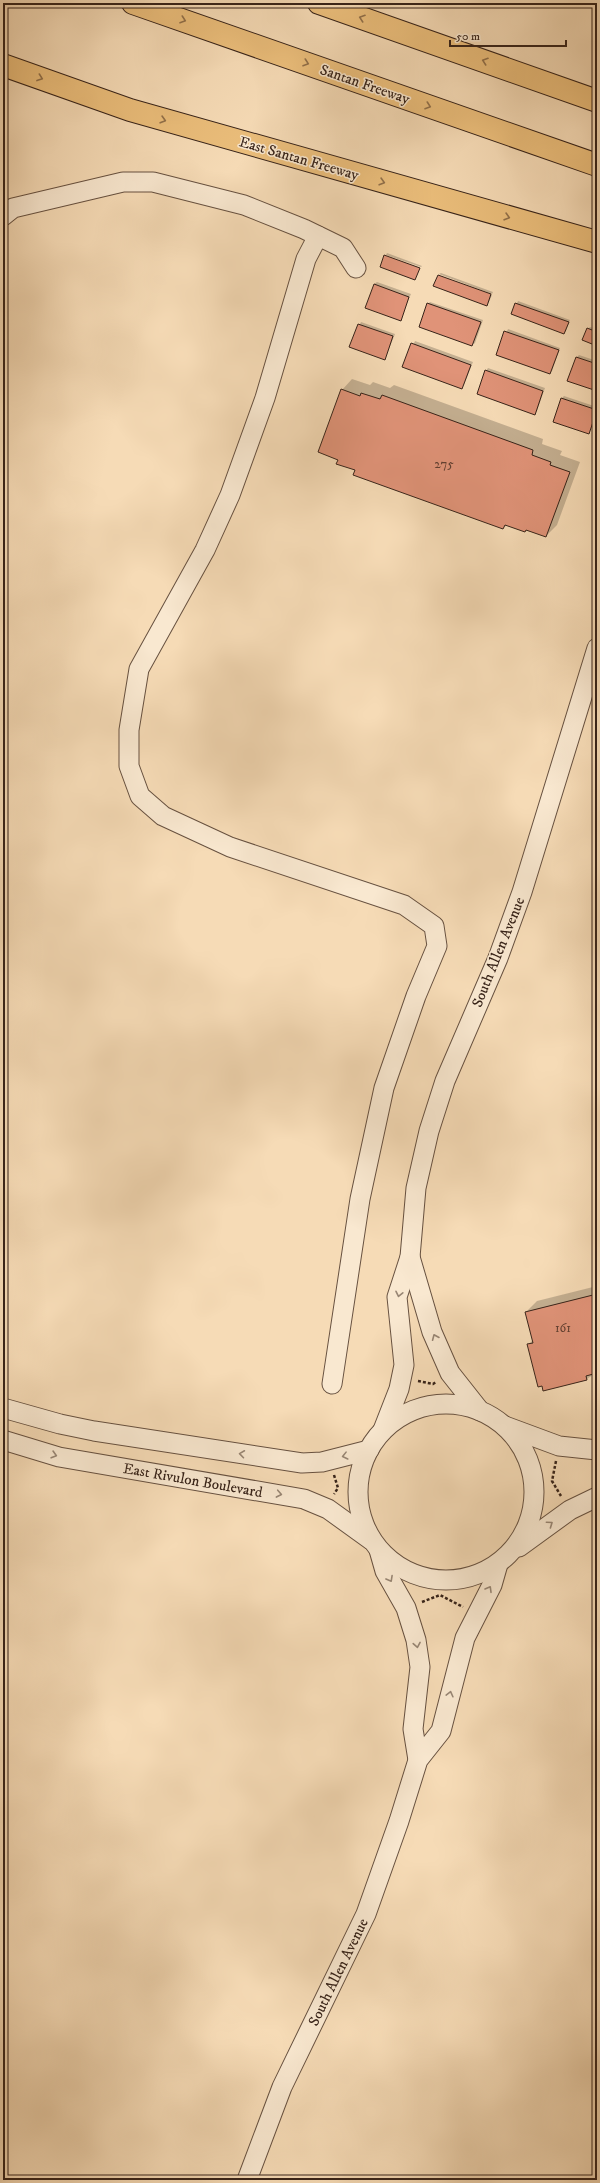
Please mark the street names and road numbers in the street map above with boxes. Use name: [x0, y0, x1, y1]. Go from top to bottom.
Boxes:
street label: Santan Freeway: [317, 60, 413, 109]
street label: East Santan Freeway: [237, 132, 362, 185]
street label: South Allen Avenue: [468, 894, 529, 1010]
street label: East Rivulon Boulevard: [122, 1459, 265, 1502]
street label: South Allen Avenue: [304, 1915, 373, 2029]

